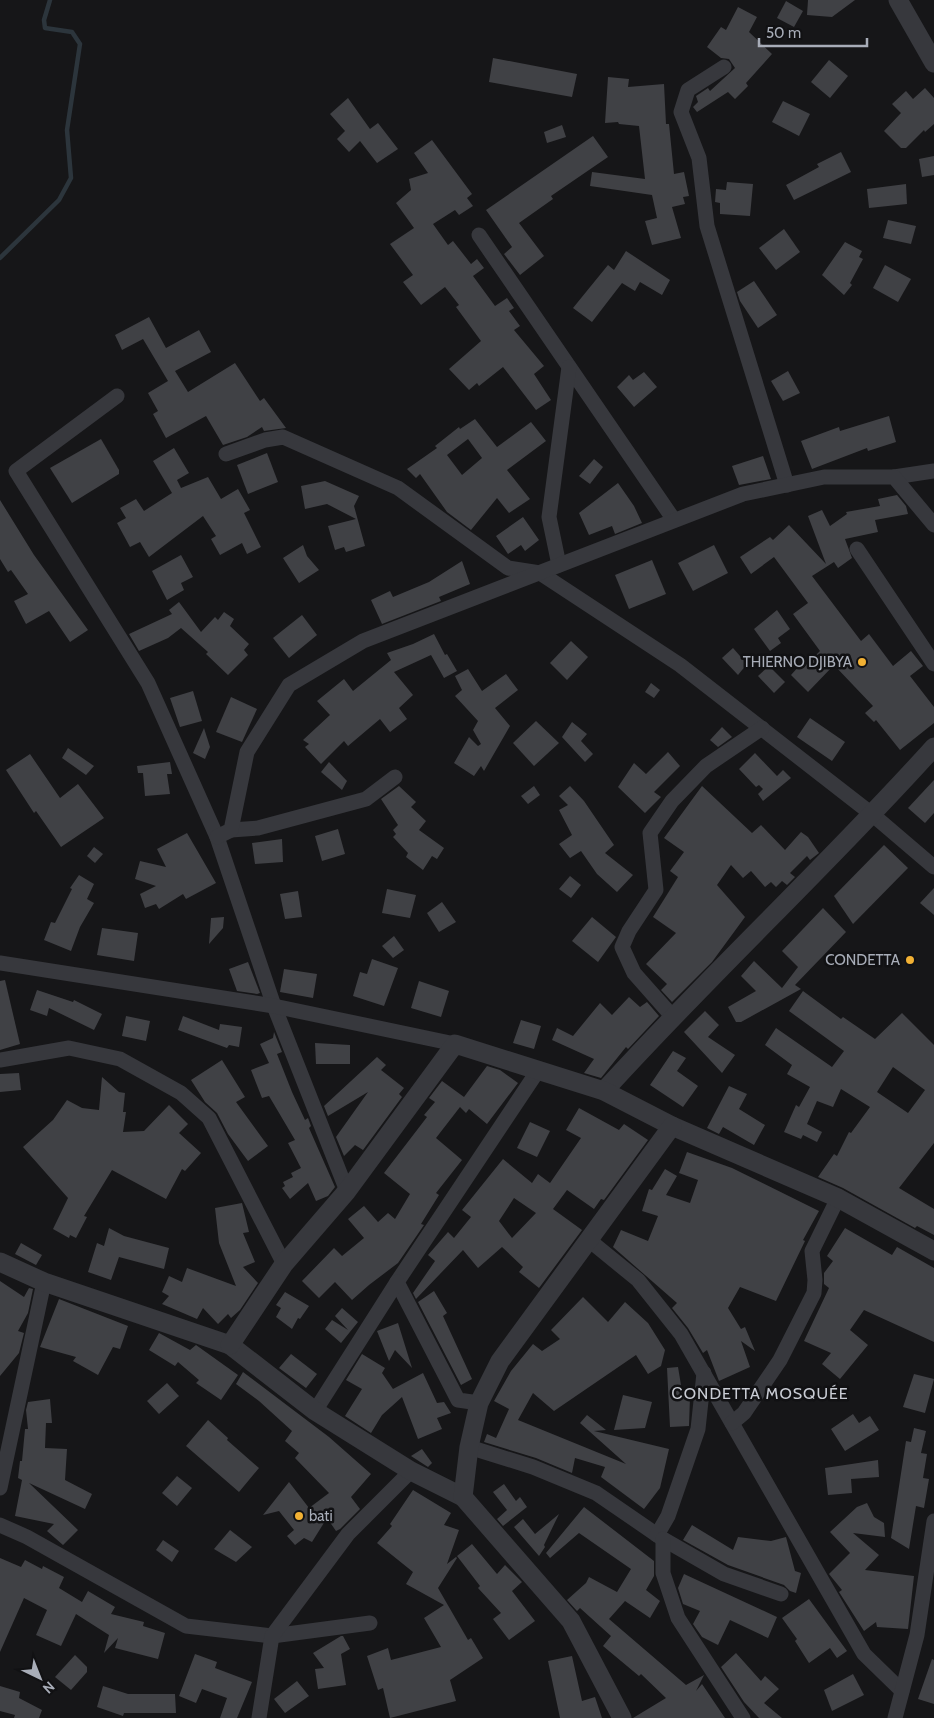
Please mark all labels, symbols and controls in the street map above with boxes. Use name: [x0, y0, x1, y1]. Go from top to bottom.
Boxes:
scale bar: [759, 15, 866, 47]
text: 50 m: [766, 24, 801, 42]
place label: THIERNO DJIBYA: [743, 653, 853, 671]
marker: THIERNO DJIBYA: [856, 656, 868, 668]
place label: CONDETTA: [825, 951, 901, 969]
marker: CONDETTA: [904, 954, 916, 966]
district label: СONDETTA MOSQUÉE: [671, 1384, 849, 1403]
place label: bati: [309, 1507, 333, 1525]
marker: bati: [293, 1510, 305, 1522]
north arrow: [15, 1653, 65, 1703]
text: N: [39, 1678, 59, 1697]

